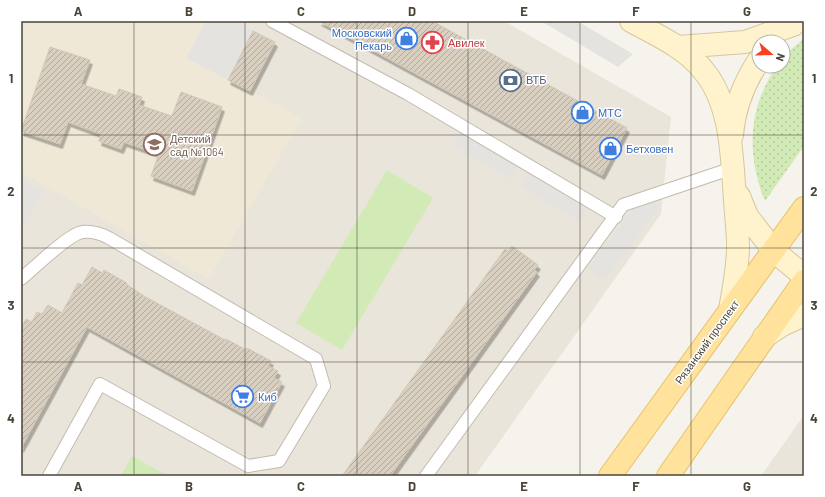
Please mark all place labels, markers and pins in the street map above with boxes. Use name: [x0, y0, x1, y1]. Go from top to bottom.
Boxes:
place label: Московский Пекарь: [332, 26, 392, 52]
shop icon: Московский Пекарь: [394, 26, 420, 52]
pharmacy icon: Авилек: [420, 30, 446, 56]
place label: Авилек: [448, 36, 485, 49]
bank icon: ВТБ: [498, 67, 524, 93]
place label: ВТБ: [526, 73, 547, 86]
shop icon: МТС: [569, 100, 595, 126]
place label: МТС: [598, 106, 622, 119]
school or university icon: Детский сад №1064: [141, 132, 167, 158]
place label: Детский сад №1064: [170, 132, 224, 158]
shop icon: Бетховен: [598, 136, 624, 162]
place label: Бетховен: [626, 142, 673, 155]
supermarket icon: Киб: [230, 384, 256, 410]
place label: Киб: [258, 390, 277, 403]

